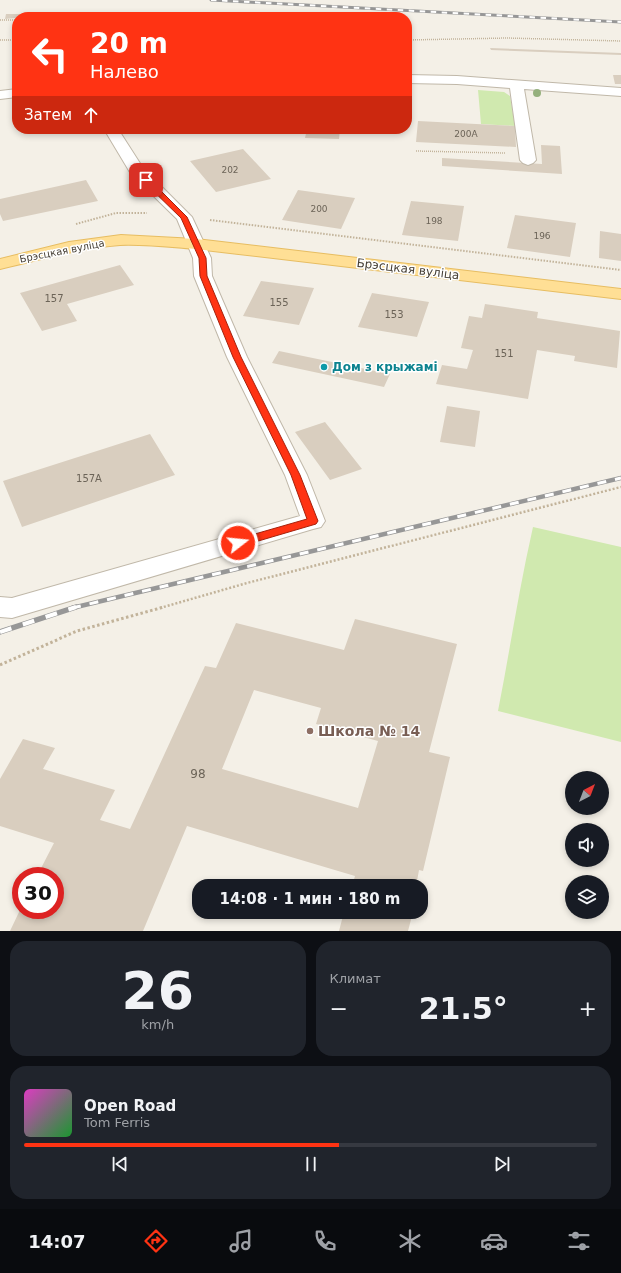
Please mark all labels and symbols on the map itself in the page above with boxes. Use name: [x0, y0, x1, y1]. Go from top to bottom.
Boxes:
house number: 200А: [454, 129, 479, 139]
pin: [129, 163, 163, 197]
house number: 202: [221, 165, 239, 175]
house number: 200: [310, 204, 328, 214]
house number: 198: [425, 216, 443, 226]
house number: 196: [533, 231, 551, 241]
street label: Брэсцкая вуліца: [19, 237, 105, 265]
street label: Брэсцкая вуліца: [356, 256, 460, 282]
house number: 157: [44, 293, 64, 304]
house number: 155: [269, 297, 289, 308]
house number: 153: [384, 309, 404, 320]
house number: 151: [494, 348, 514, 359]
place label: Дом з крыжамі: [332, 360, 438, 374]
marker: Дом з крыжамі: [319, 362, 329, 372]
house number: 157А: [76, 473, 102, 484]
position arrow: [217, 522, 259, 564]
place label: Школа № 14: [318, 723, 420, 739]
marker: Школа № 14: [305, 726, 315, 736]
house number: 98: [190, 767, 206, 781]
north arrow: [565, 771, 609, 815]
speed limit sign: 30: [12, 867, 64, 919]

